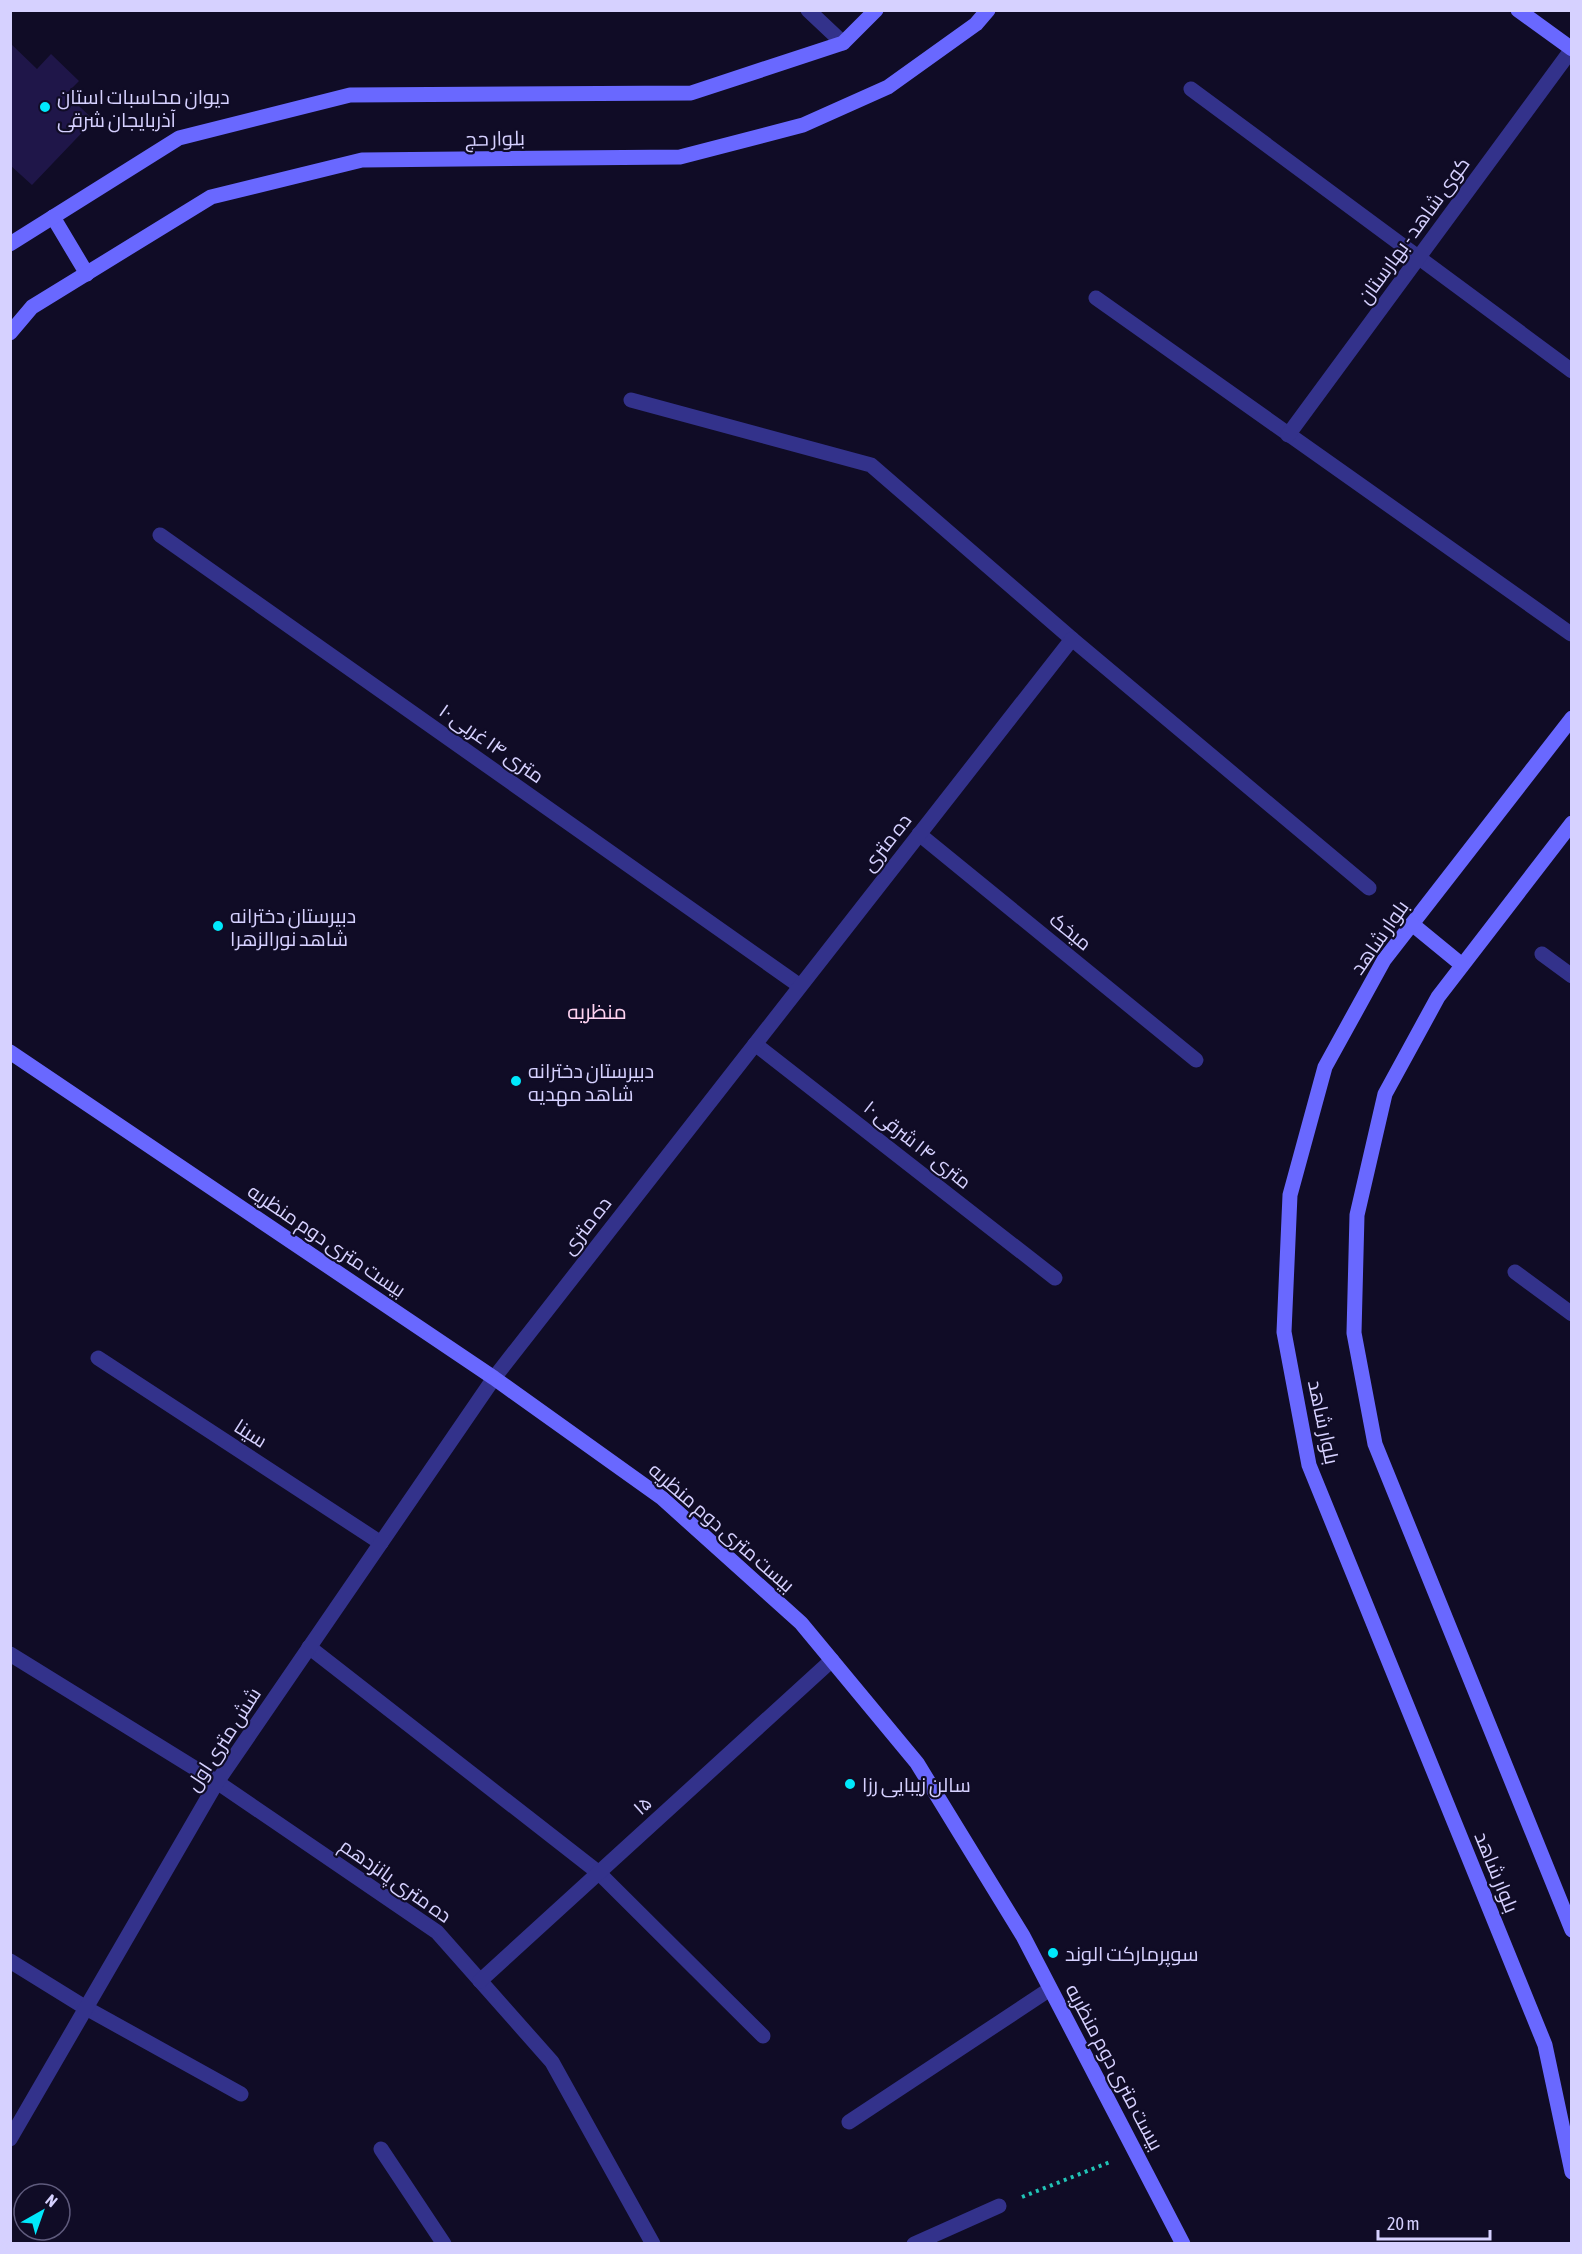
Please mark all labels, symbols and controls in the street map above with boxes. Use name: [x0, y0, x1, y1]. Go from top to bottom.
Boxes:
place label: دیوان محاسبات استان آذربایجان شرقی: [57, 85, 230, 133]
marker: دیوان محاسبات استان آذربایجان شرقی: [38, 100, 52, 114]
street label: بلوار حج: [465, 126, 525, 153]
street label: کوی شاهد - بهارستان: [1352, 152, 1476, 309]
street label: ۱۰ متری ۱۴ غربی: [434, 698, 549, 789]
street label: ده متری: [856, 809, 917, 877]
street label: بلوار شاهد: [1345, 895, 1414, 979]
place label: دبیرستان دخترانه شاهد نورالزهرا: [230, 904, 356, 951]
street label: میخک: [1045, 907, 1097, 955]
marker: دبیرستان دخترانه شاهد نورالزهرا: [211, 919, 225, 933]
district label: منظریه: [567, 999, 627, 1024]
place label: دبیرستان دخترانه شاهد مهدیه: [528, 1059, 654, 1107]
marker: دبیرستان دخترانه شاهد مهدیه: [509, 1074, 523, 1088]
street label: ۱۰ متری ۱۴ شرقی: [859, 1095, 976, 1195]
street label: بیست متری دوم منظریه: [242, 1179, 410, 1304]
street label: ده متری: [556, 1192, 617, 1260]
street label: بلوار شاهد: [1303, 1378, 1344, 1466]
street label: سینا: [230, 1414, 272, 1452]
street label: بیست متری دوم منظریه: [643, 1458, 799, 1599]
street label: شش متری اول: [181, 1683, 267, 1796]
place label: سالن زیبایی رزا: [862, 1773, 971, 1798]
marker: سالن زیبایی رزا: [843, 1777, 857, 1791]
street label: ۱۵: [628, 1791, 656, 1819]
street label: بلوار شاهد: [1469, 1828, 1524, 1916]
street label: ده متری پانزدهم: [334, 1833, 456, 1929]
place label: سوپرمارکت الوند: [1065, 1942, 1199, 1967]
marker: سوپرمارکت الوند: [1046, 1946, 1060, 1960]
street label: بیست متری دوم منظریه: [1059, 1980, 1169, 2156]
north arrow: [12, 2182, 72, 2242]
text: N: [42, 2191, 61, 2210]
scale bar: [1378, 2203, 1490, 2241]
text: 20 m: [1387, 2213, 1419, 2234]

